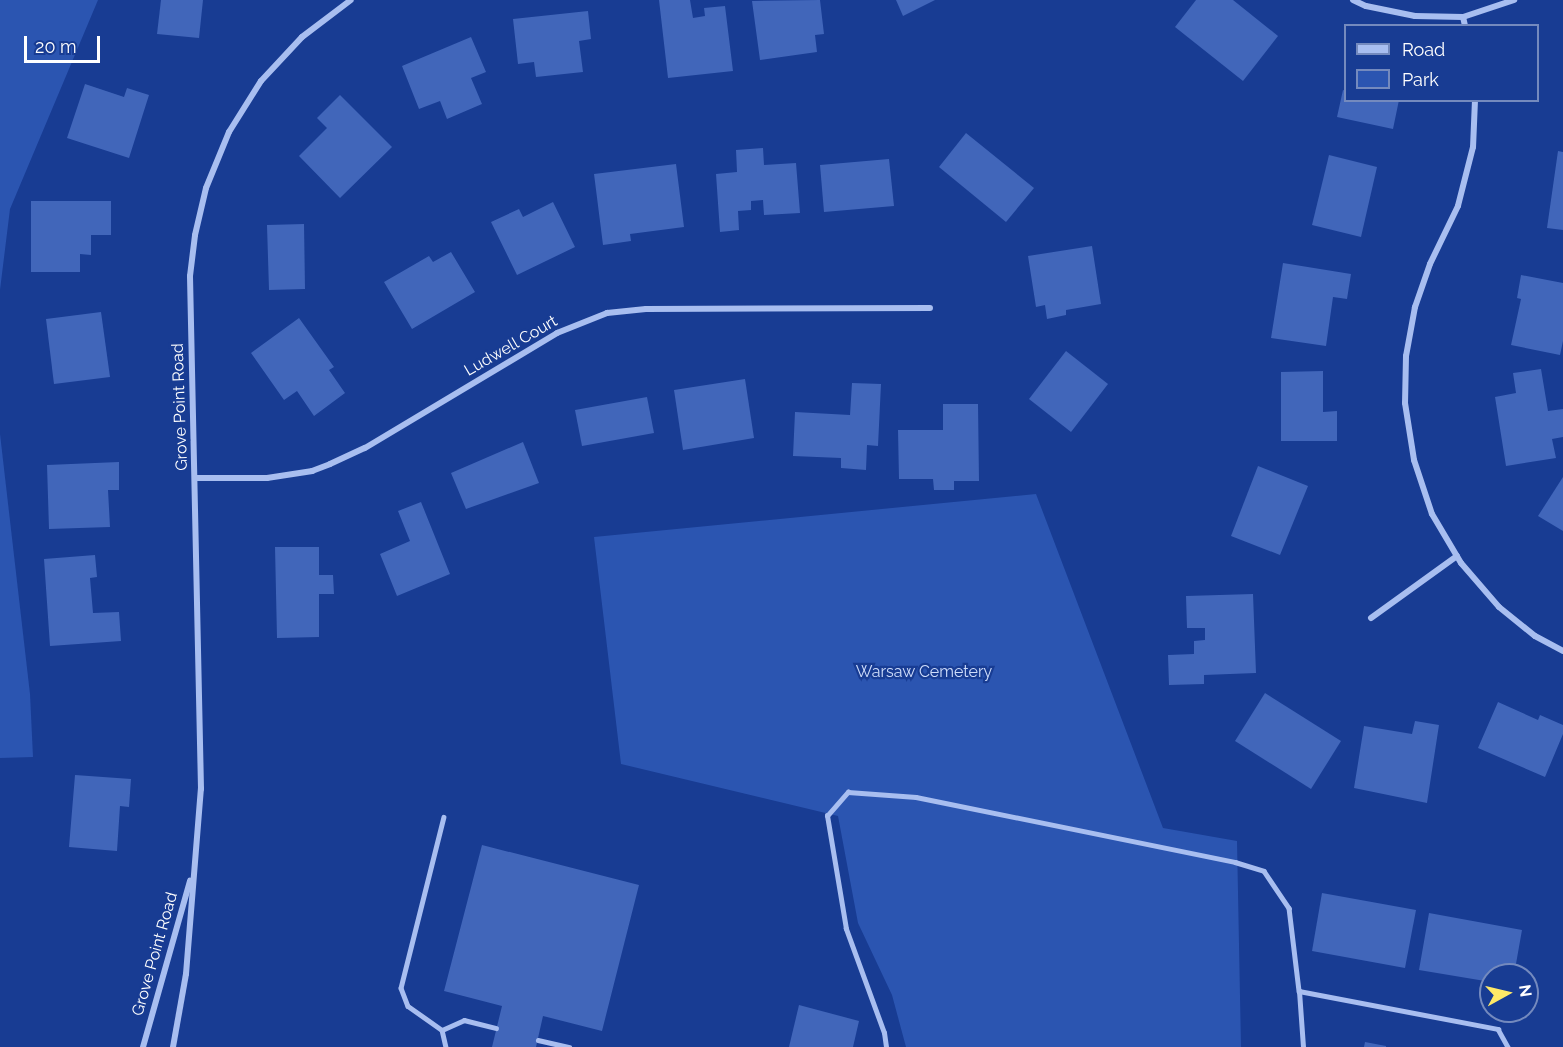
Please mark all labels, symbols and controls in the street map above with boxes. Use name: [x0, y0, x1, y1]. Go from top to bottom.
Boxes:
scale bar: [27, 24, 104, 62]
legend: [1344, 24, 1539, 102]
text: 20 m: [35, 36, 77, 57]
text: Road: [1402, 39, 1445, 60]
text: Park: [1402, 69, 1439, 90]
street label: Ludwell Court: [461, 312, 561, 380]
street label: Grove Point Road: [168, 343, 192, 471]
park label: Warsaw Cemetery: [856, 662, 992, 682]
street label: Grove Point Road: [128, 890, 182, 1018]
north arrow: [1479, 963, 1539, 1023]
text: N: [1515, 983, 1536, 998]

